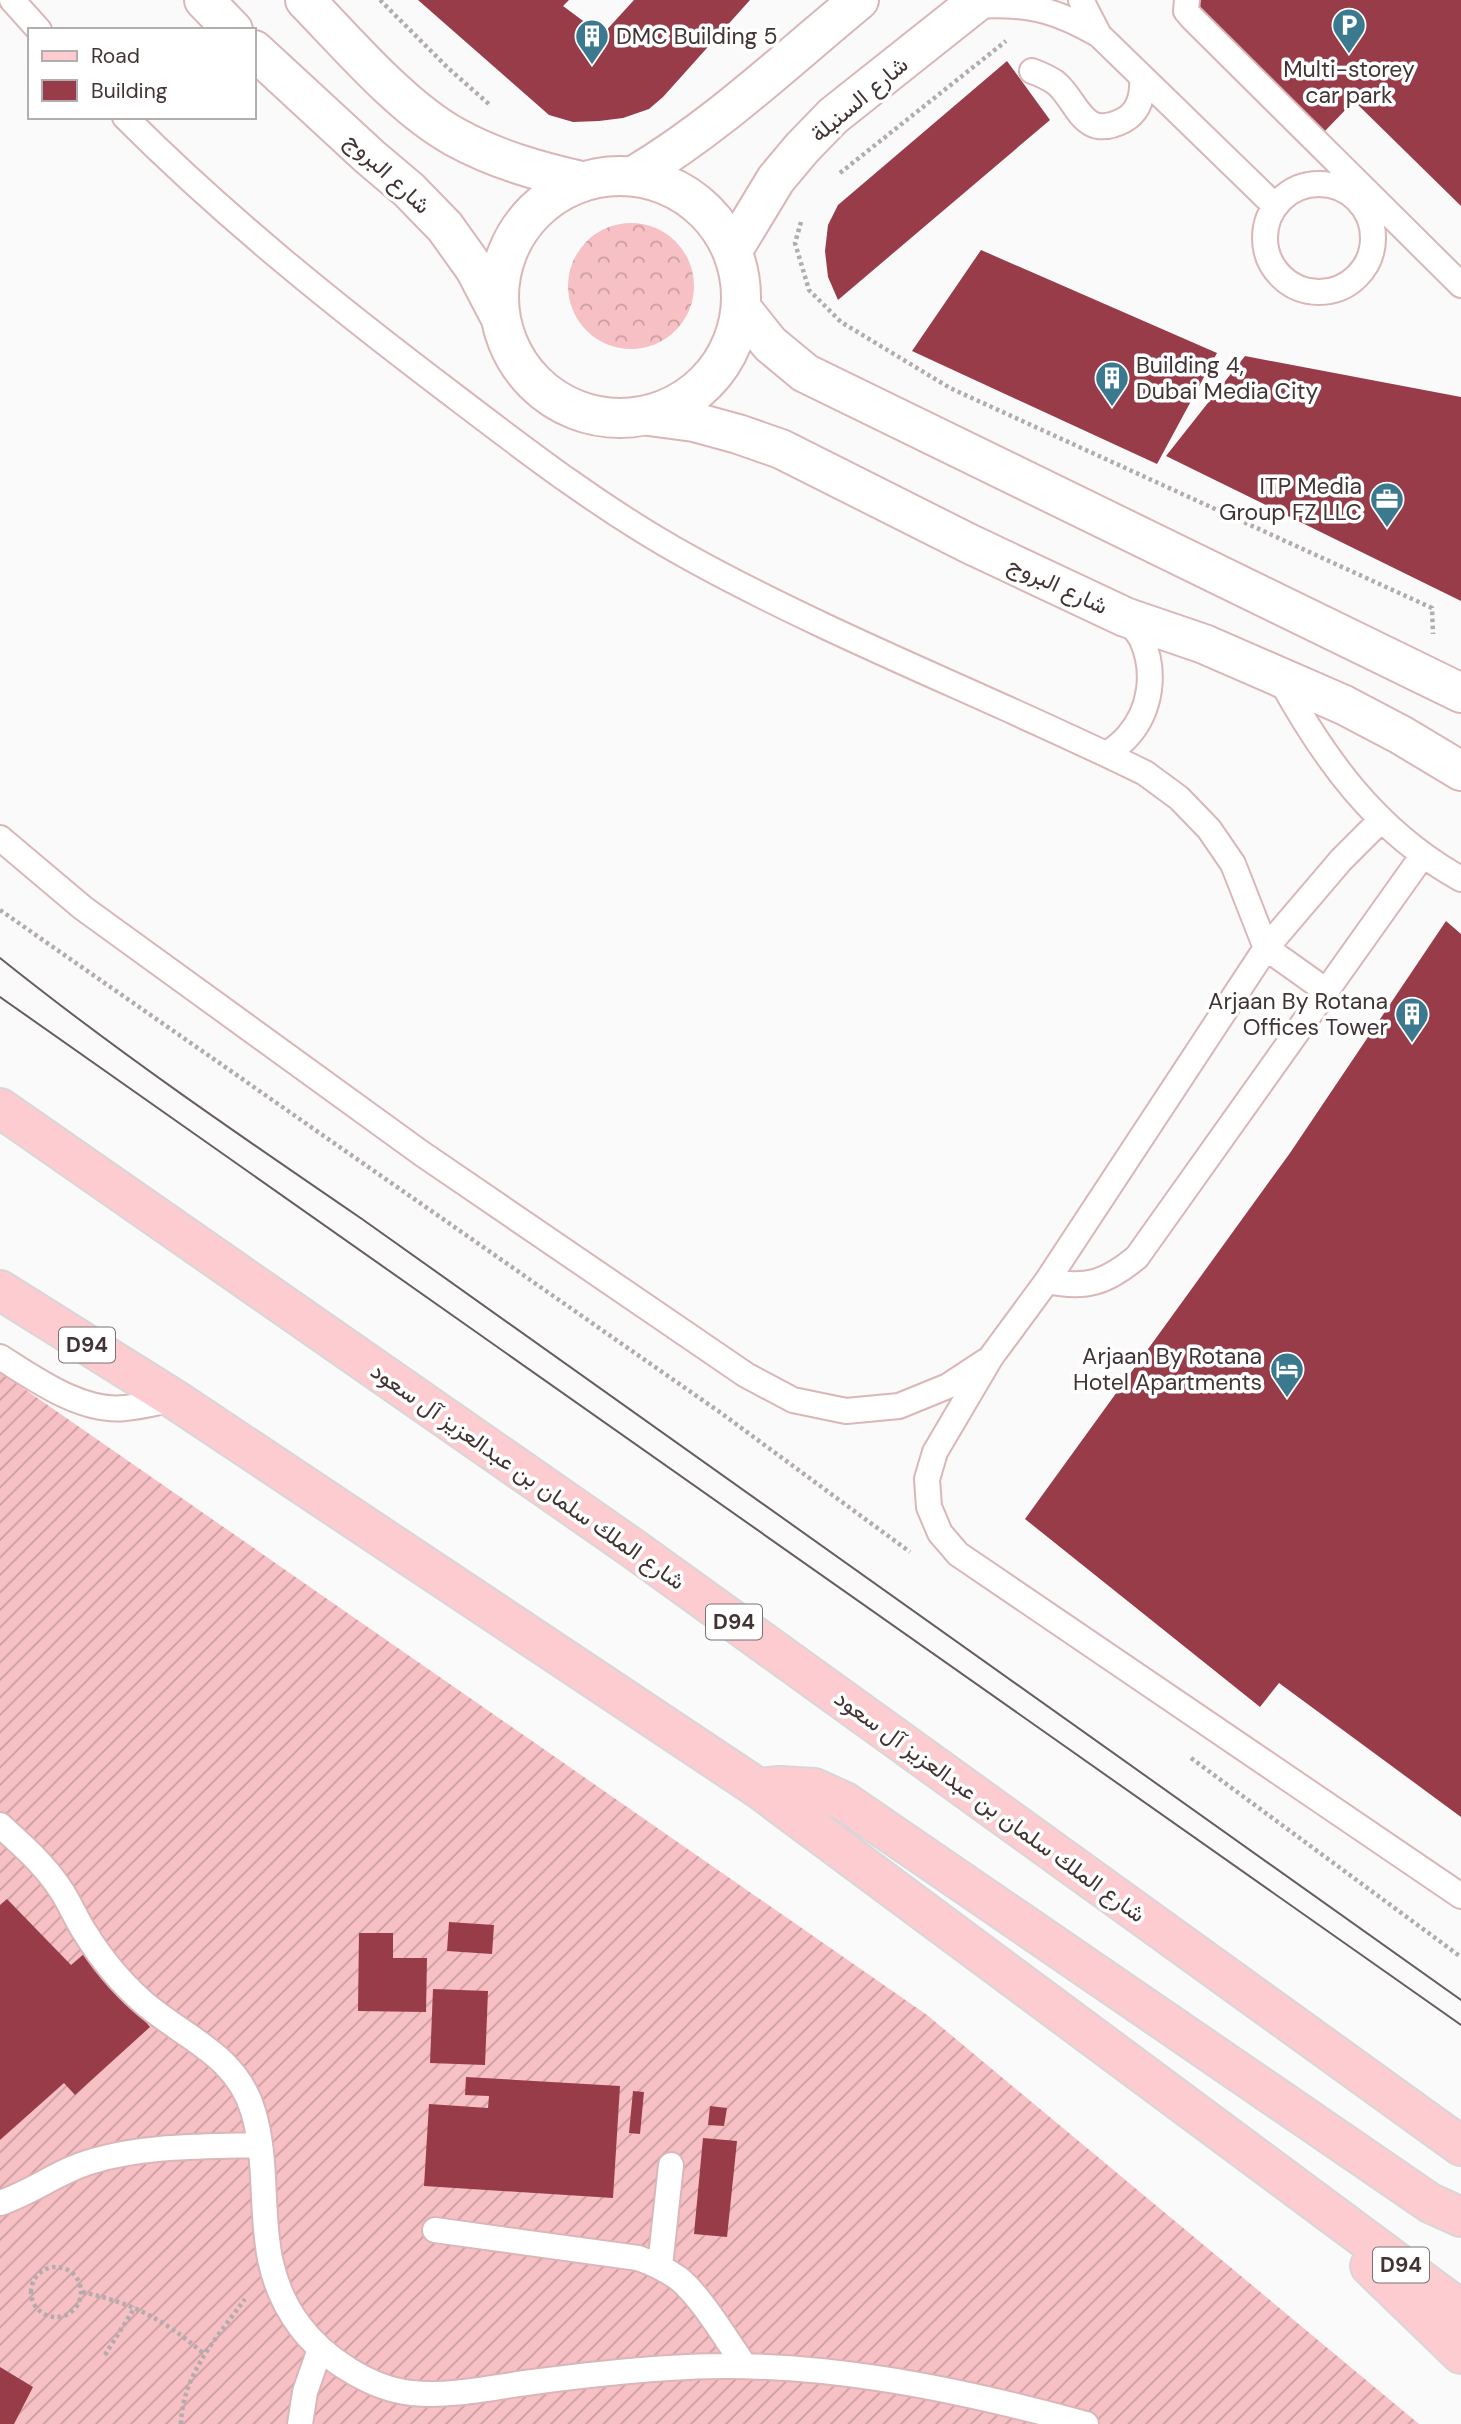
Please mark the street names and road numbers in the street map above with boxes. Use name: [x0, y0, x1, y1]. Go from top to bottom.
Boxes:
street label: شارع السنبلة: [804, 49, 915, 149]
street label: شارع البروج: [338, 126, 437, 221]
street label: شارع البروج: [1003, 549, 1113, 622]
road number: D94: [59, 1328, 115, 1362]
street label: شارع الملك سلمان بن عبدالعزيز آل سعود: [364, 1356, 691, 1597]
road number: D94: [706, 1604, 762, 1640]
street label: شارع الملك سلمان بن عبدالعزيز آل سعود: [828, 1683, 1151, 1930]
road number: D94: [1373, 2248, 1429, 2282]

